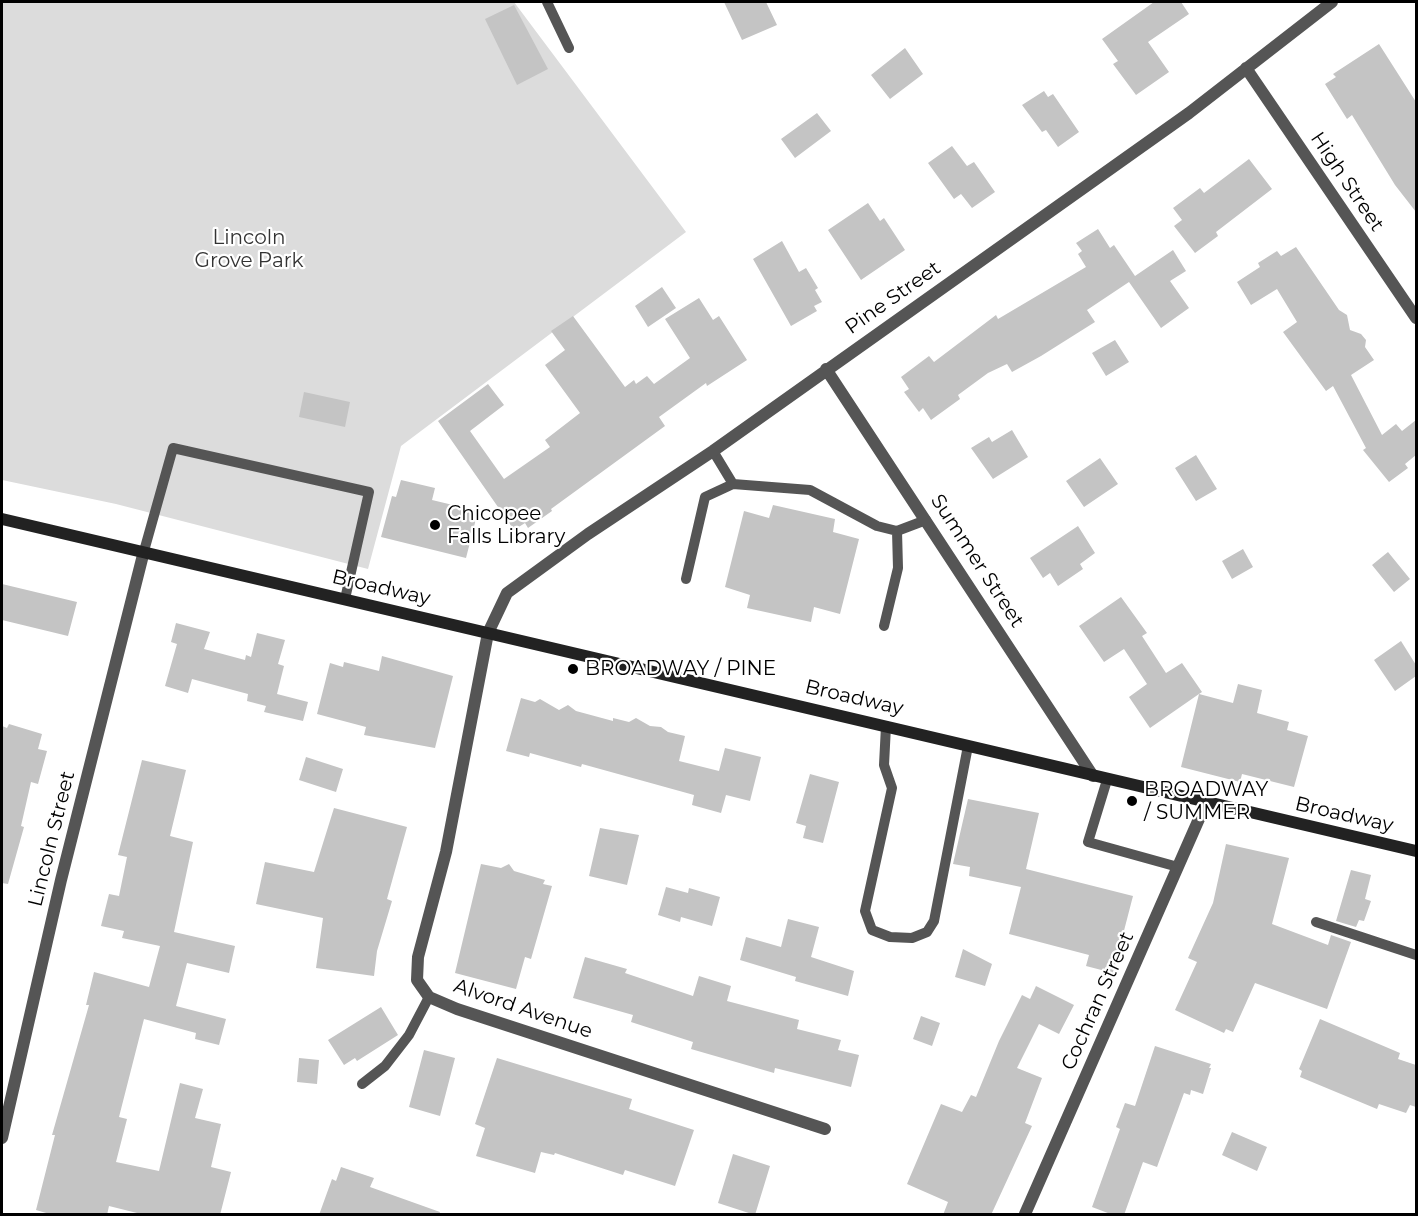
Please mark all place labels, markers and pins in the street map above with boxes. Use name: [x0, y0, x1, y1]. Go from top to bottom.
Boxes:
place label: Chicopee Falls Library: [447, 502, 565, 549]
marker: Chicopee Falls Library: [428, 518, 442, 532]
place label: BROADWAY / PINE: [585, 657, 776, 681]
marker: BROADWAY / PINE: [566, 662, 580, 676]
place label: BROADWAY / SUMMER: [1144, 778, 1268, 825]
marker: BROADWAY / SUMMER: [1125, 794, 1139, 808]

